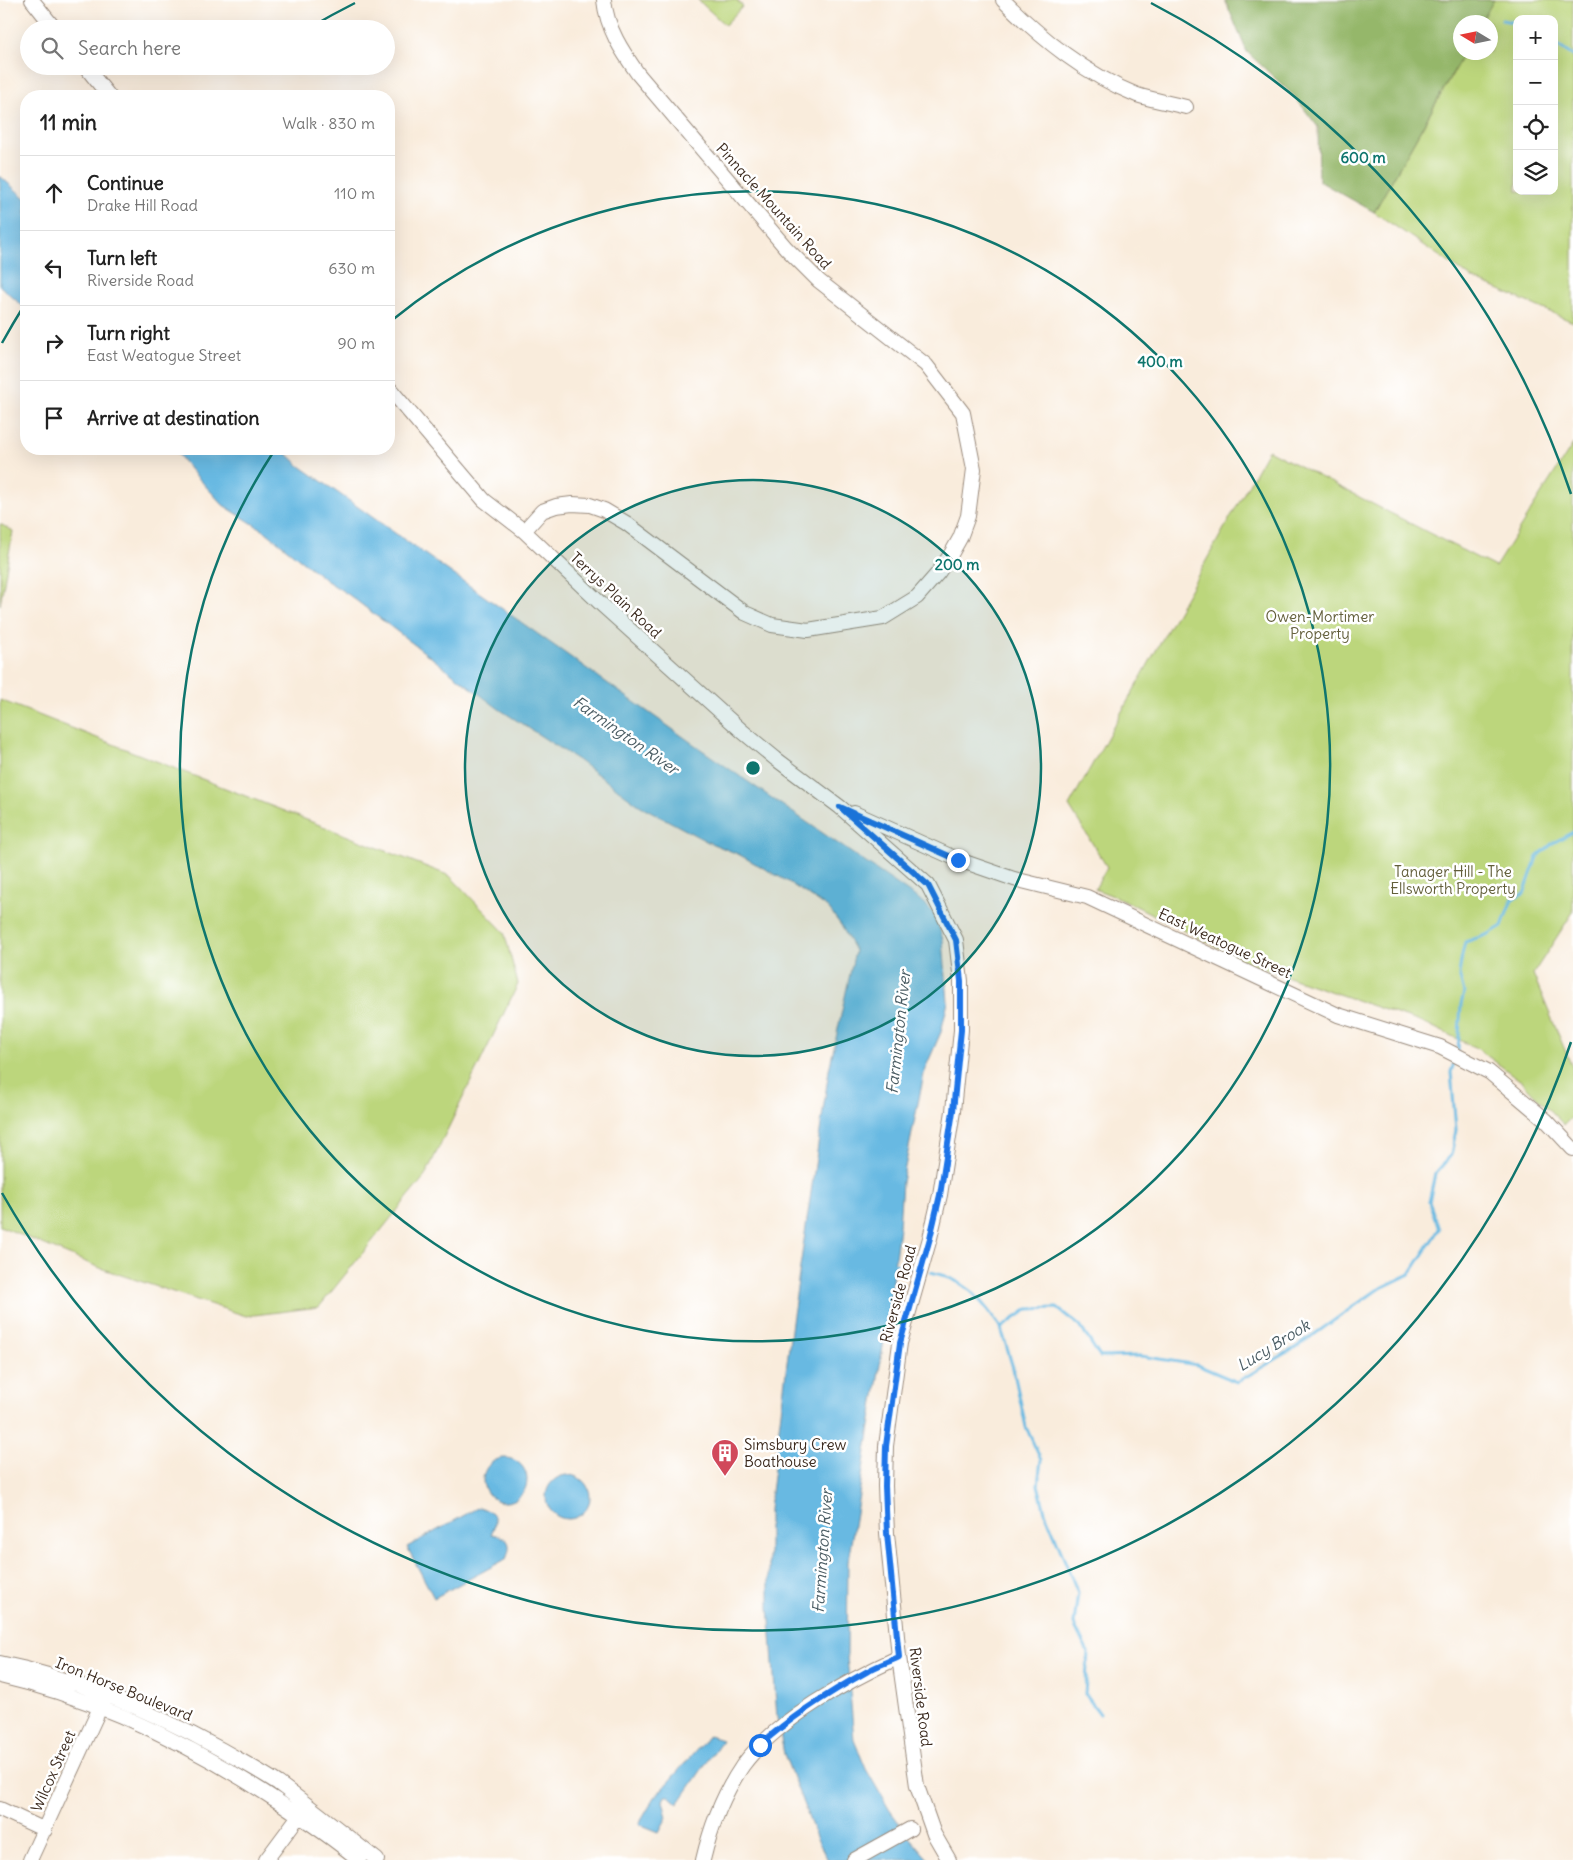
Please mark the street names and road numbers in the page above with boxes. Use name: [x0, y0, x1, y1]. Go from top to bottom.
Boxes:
street label: Pinnacle Mountain Road: [712, 139, 836, 273]
street label: Terrys Plain Road: [566, 548, 666, 642]
street label: East Weatogue Street: [1155, 904, 1295, 982]
street label: Riverside Road: [876, 1243, 920, 1345]
street label: Riverside Road: [905, 1646, 937, 1748]
street label: Iron Horse Boulevard: [53, 1653, 195, 1725]
street label: Wilcox Street: [27, 1727, 79, 1815]

